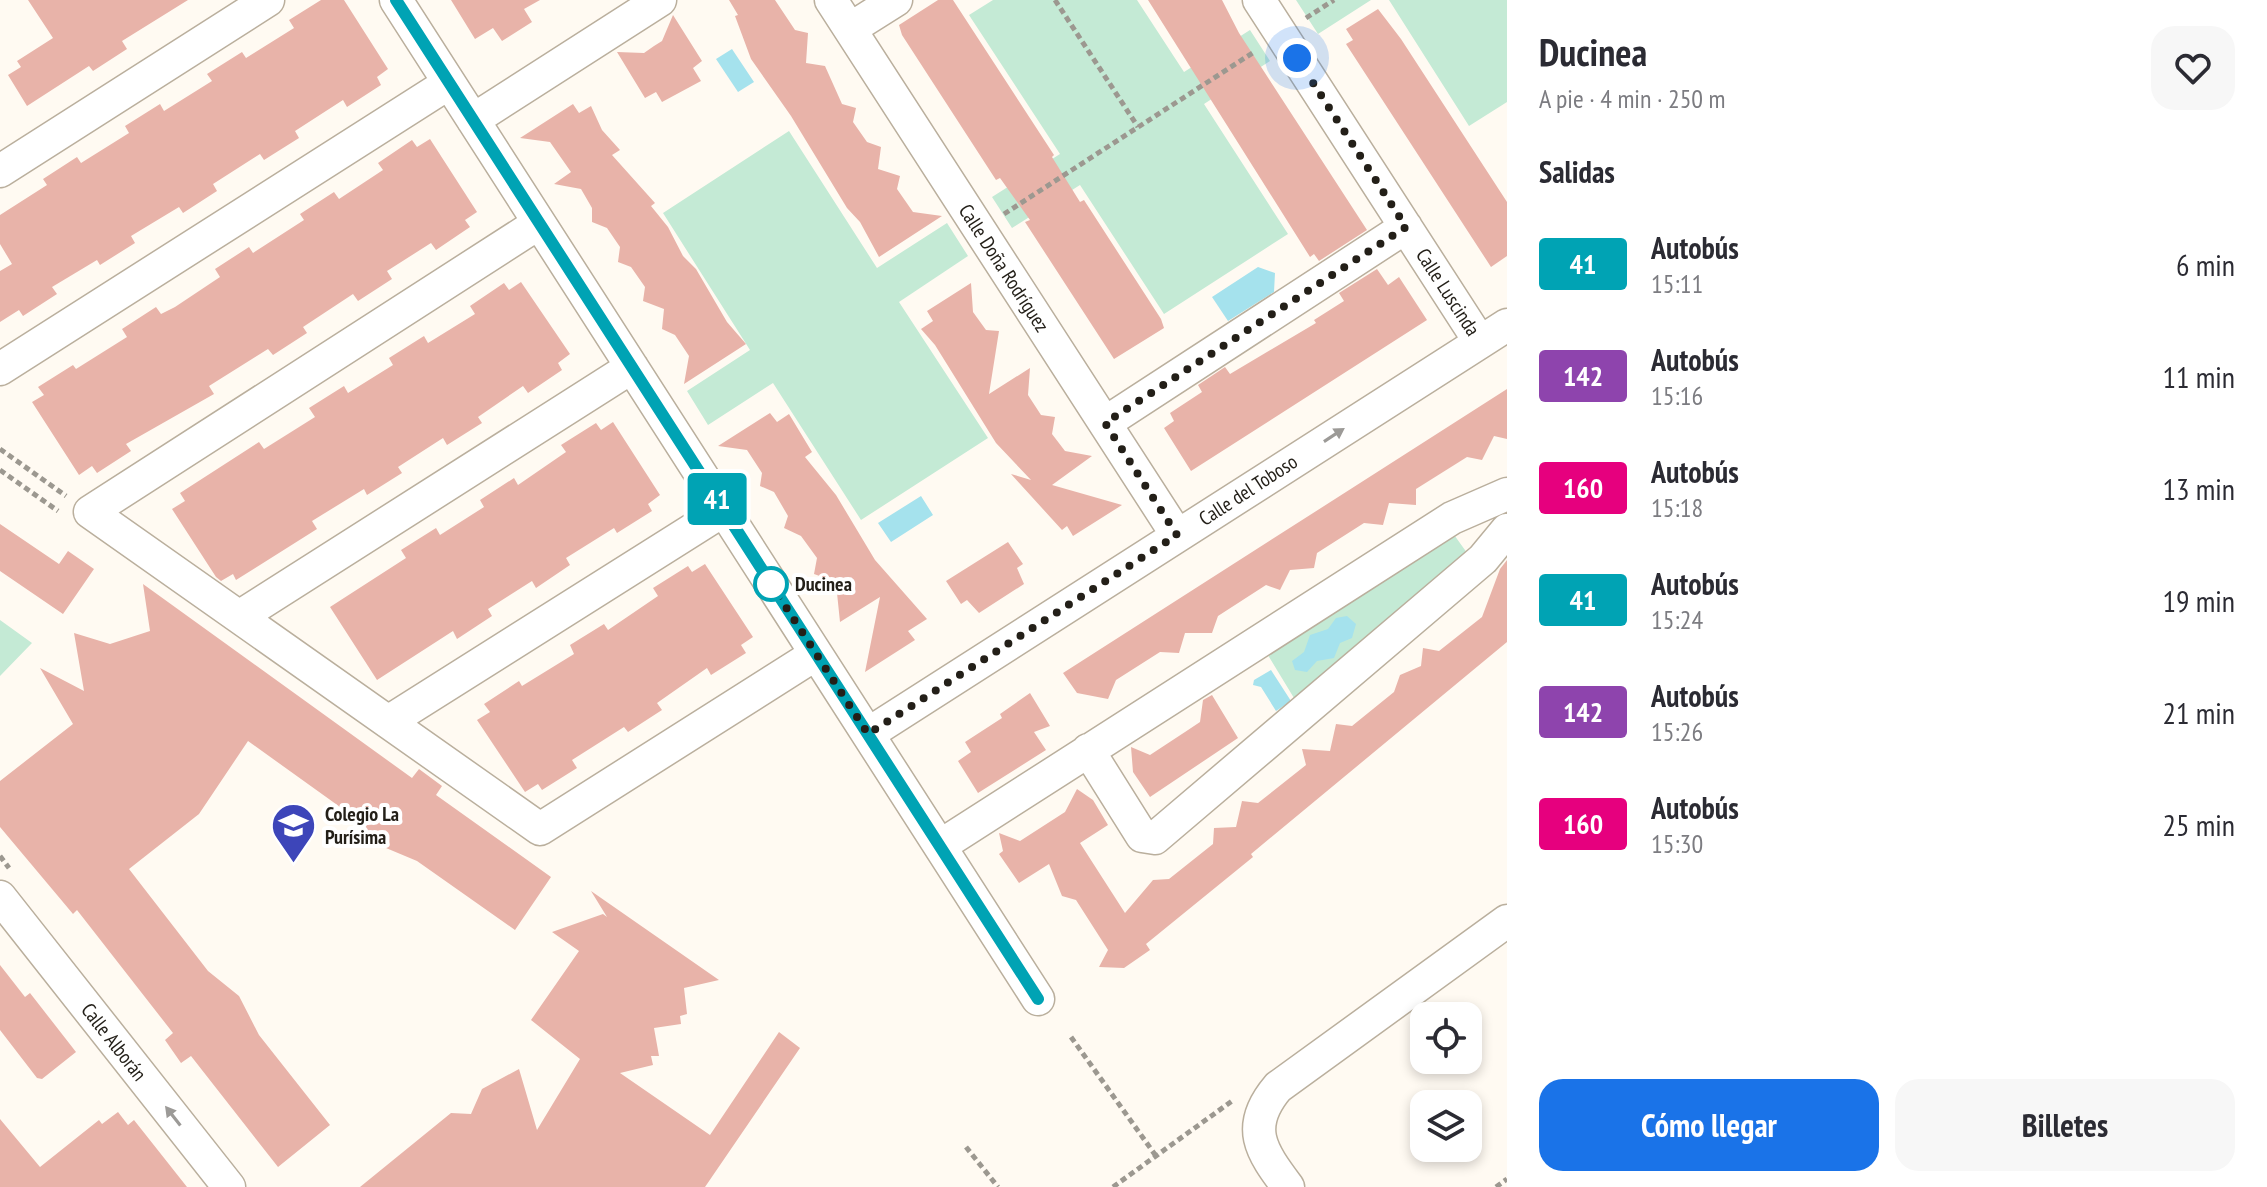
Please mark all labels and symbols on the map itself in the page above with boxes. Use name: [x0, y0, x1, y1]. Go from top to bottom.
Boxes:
your location: [1277, 38, 1317, 78]
street label: Calle Doña Rodríguez: [953, 199, 1055, 337]
street label: Calle Luscinda: [1410, 243, 1486, 341]
one-way arrow: [1324, 428, 1345, 443]
street label: Calle del Toboso: [1194, 449, 1302, 531]
line badge: 41: [681, 473, 753, 525]
marker: Ducinea: [754, 567, 788, 601]
place label: Ducinea: [795, 571, 852, 597]
place label: Colegio La Purísima: [325, 801, 399, 850]
school or university icon: Colegio La Purísima: [270, 802, 318, 865]
street label: Calle Alborán: [75, 998, 153, 1086]
one-way arrow: [166, 1106, 182, 1126]

